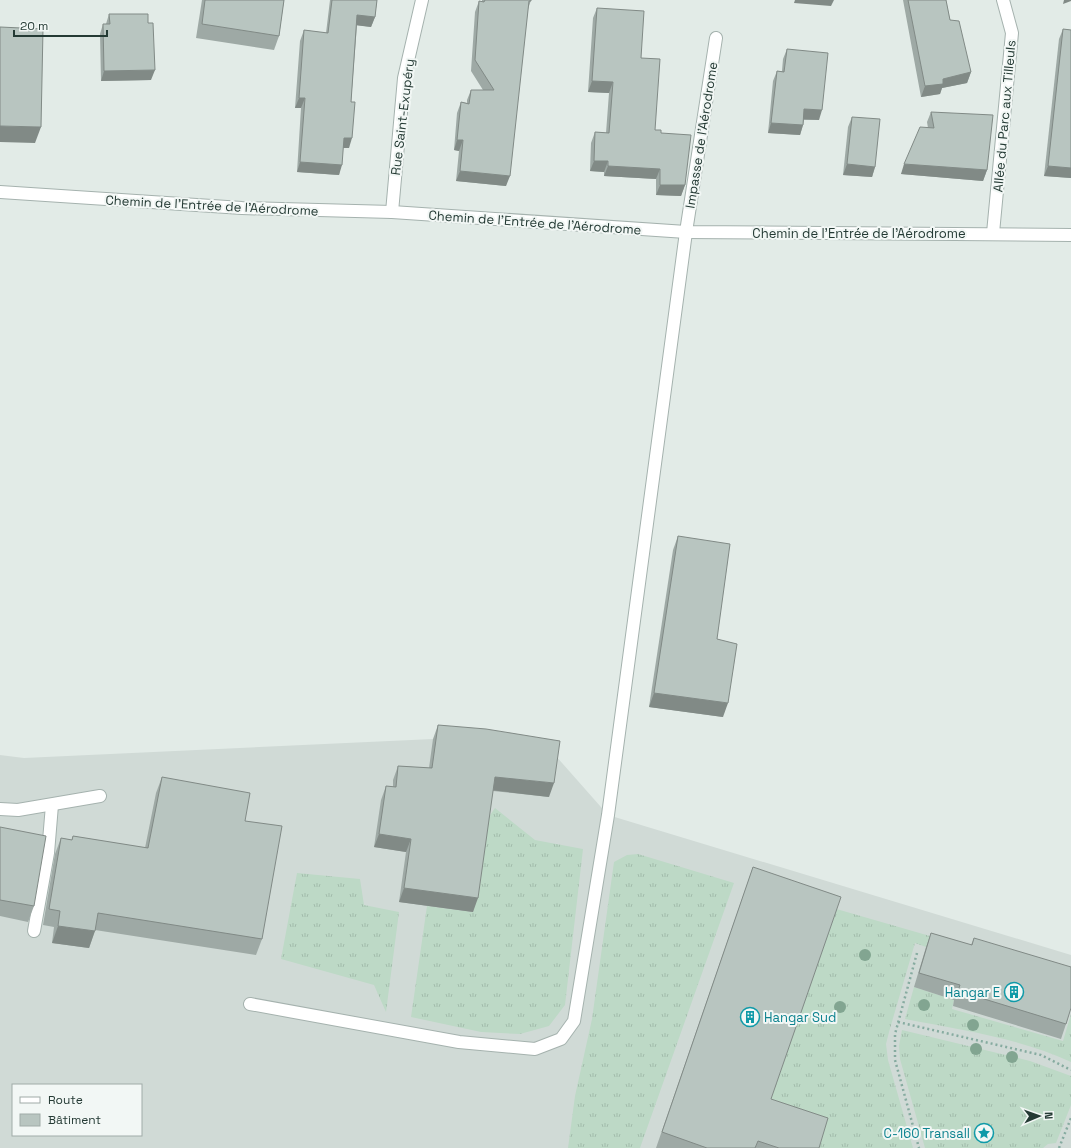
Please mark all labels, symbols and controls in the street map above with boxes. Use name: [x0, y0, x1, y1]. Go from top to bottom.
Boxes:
scale bar: [14, 12, 107, 38]
text: 20 m: [20, 18, 48, 34]
street label: Allée du Parc aux Tilleuls: [989, 39, 1020, 193]
street label: Rue Saint-Exupéry: [387, 58, 418, 176]
street label: Impasse de l’Aérodrome: [682, 61, 721, 210]
street label: Chemin de l'Entrée de l'Aérodrome: [105, 191, 319, 220]
street label: Chemin de l'Entrée de l'Aérodrome: [428, 207, 642, 238]
street label: Chemin de l'Entrée de l'Aérodrome: [752, 225, 966, 242]
building icon: Hangar E: [1003, 981, 1025, 1003]
place label: Hangar E: [945, 984, 1000, 1001]
building icon: Hangar Sud: [739, 1006, 761, 1028]
place label: Hangar Sud: [764, 1009, 836, 1026]
legend: [12, 1084, 142, 1136]
text: Route: [48, 1092, 83, 1108]
north arrow: [1019, 1096, 1059, 1136]
text: Bâtiment: [48, 1112, 101, 1128]
text: N: [1042, 1112, 1056, 1120]
place icon: C-160 Transall: [973, 1122, 995, 1144]
place label: C-160 Transall: [884, 1125, 970, 1142]

